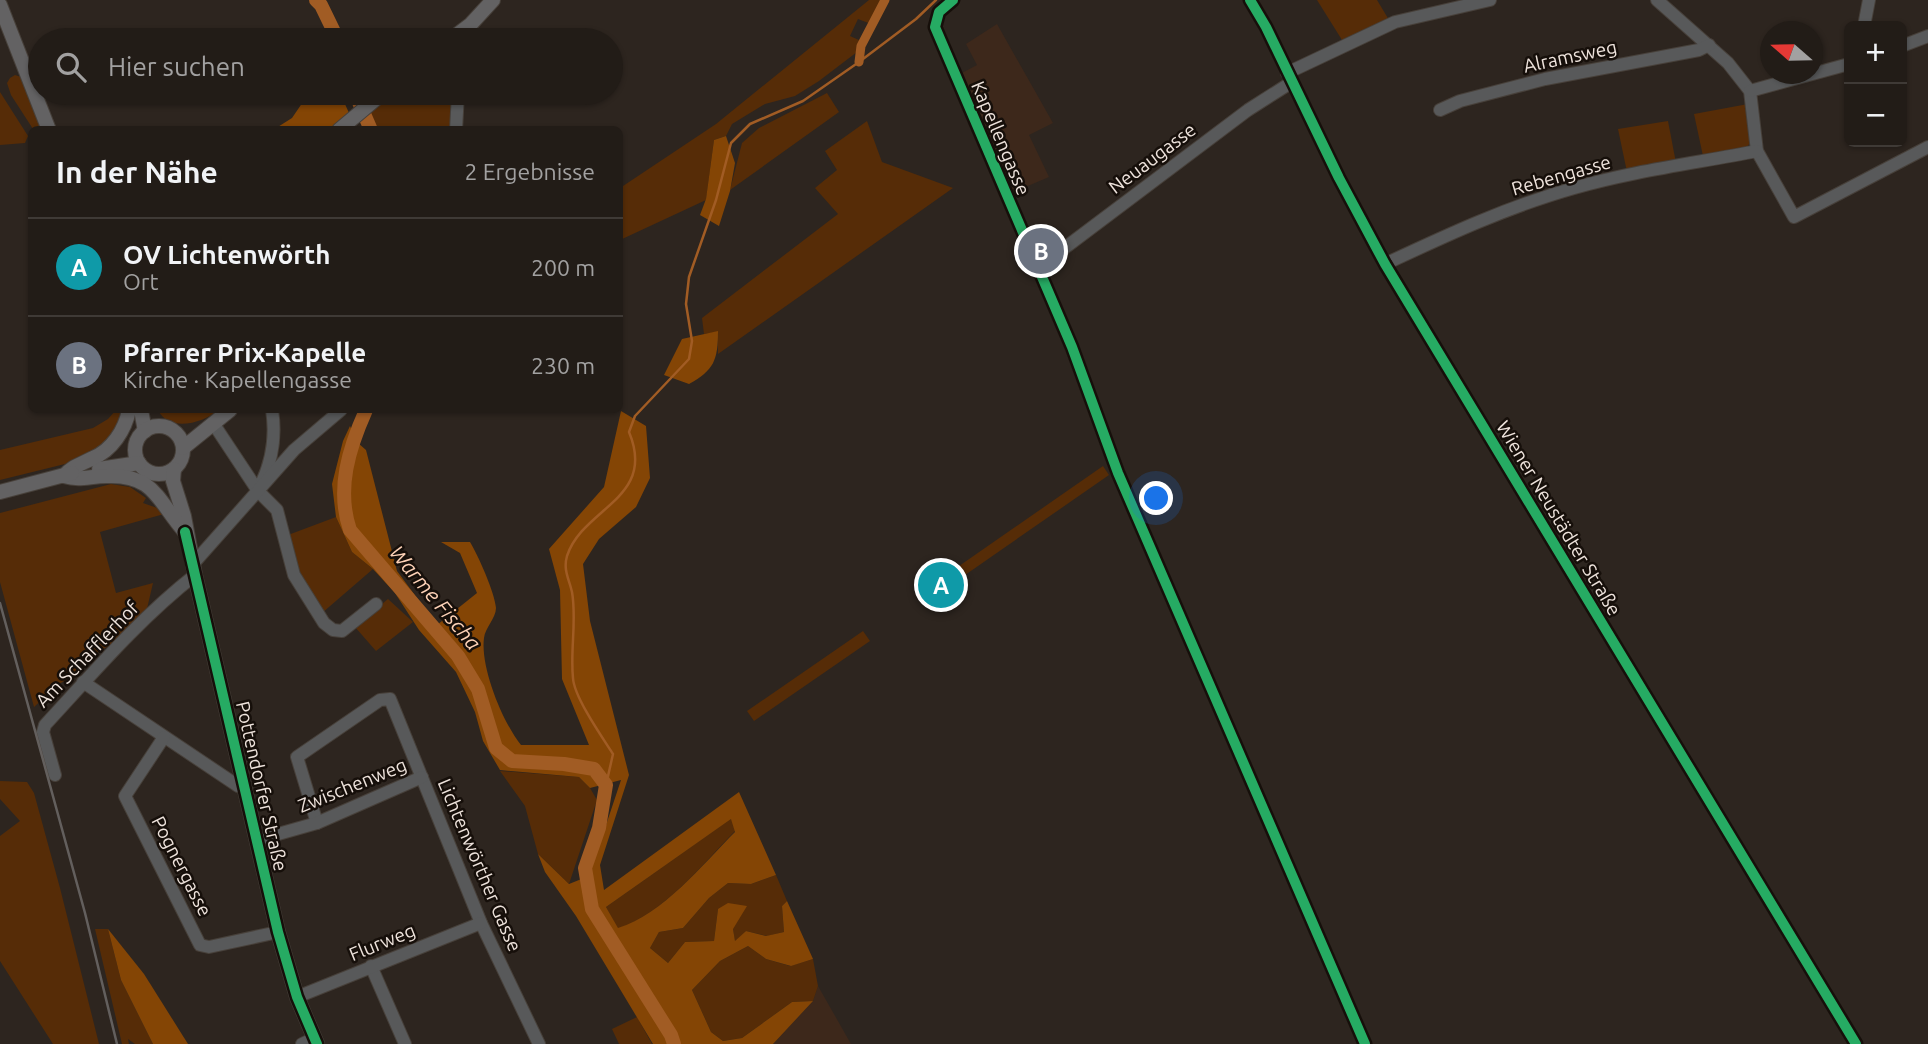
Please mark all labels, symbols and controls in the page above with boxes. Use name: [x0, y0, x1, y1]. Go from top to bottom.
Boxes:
north arrow: [1760, 21, 1823, 84]
map controls: [1844, 21, 1907, 147]
button: +: [1844, 21, 1907, 84]
search box: [28, 28, 623, 105]
street label: Alramsweg: [1521, 35, 1619, 77]
icon: search: [52, 48, 90, 86]
text: Hier suchen: [108, 52, 245, 81]
street label: Kapellengasse: [967, 78, 1035, 198]
button: −: [1844, 84, 1907, 147]
street label: Neuaugasse: [1104, 118, 1200, 198]
street label: Rebengasse: [1509, 150, 1613, 200]
text: In der Nähe: [56, 155, 218, 189]
text: 2 Ergebnisse: [464, 159, 595, 184]
pin: B: [1018, 225, 1064, 277]
text: OV Lichtenwörth: [123, 240, 330, 269]
text: A: [71, 255, 87, 280]
text: 200 m: [531, 255, 595, 280]
text: Ort: [123, 269, 159, 294]
text: Pfarrer Prix-Kapelle: [123, 338, 366, 367]
text: B: [71, 353, 87, 378]
text: 230 m: [531, 353, 595, 378]
text: Kirche · Kapellengasse: [123, 367, 352, 392]
street label: Wiener Neustädter Straße: [1492, 417, 1626, 619]
your location: [1139, 481, 1173, 515]
water label: Warme Fischa: [385, 540, 486, 654]
pin: A: [918, 559, 964, 611]
street label: Am Schafflerhof: [31, 596, 144, 712]
street label: Pottendorfer Straße: [232, 699, 292, 873]
street label: Zwischenweg: [294, 753, 410, 817]
street label: Lichtenwörther Gasse: [434, 775, 526, 955]
street label: Pognergasse: [147, 812, 217, 920]
street label: Flurweg: [346, 919, 418, 965]

